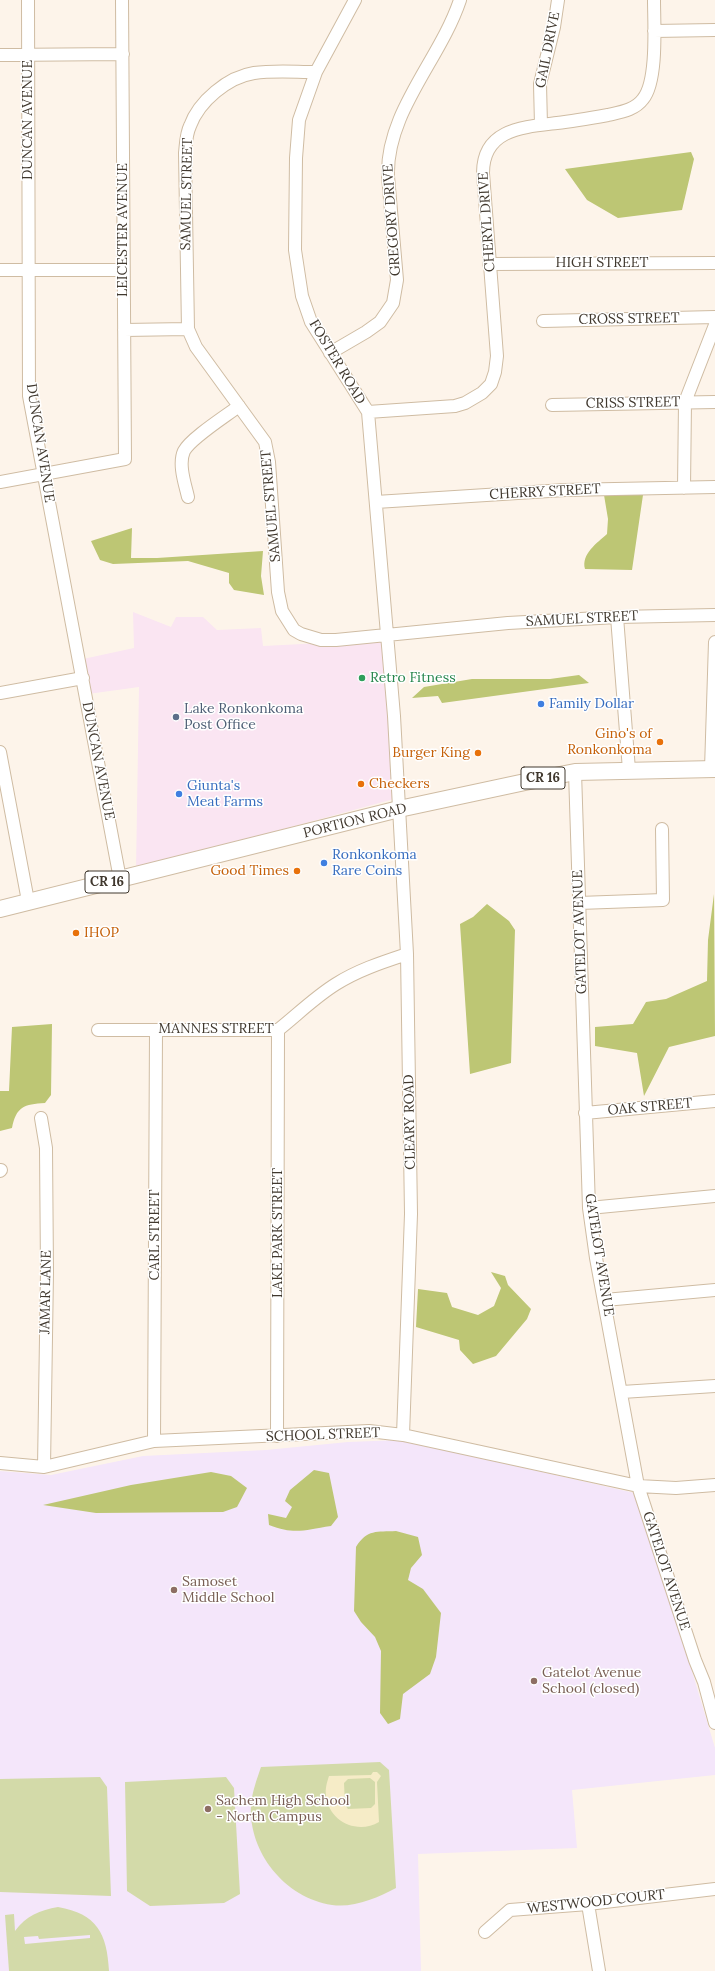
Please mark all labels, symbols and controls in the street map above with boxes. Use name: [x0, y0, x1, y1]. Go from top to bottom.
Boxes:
street label: GAIL DRIVE: [532, 10, 564, 90]
street label: DUNCAN AVENUE: [20, 60, 36, 180]
street label: SAMUEL STREET: [178, 138, 196, 250]
street label: LEICESTER AVENUE: [115, 163, 131, 297]
street label: GREGORY DRIVE: [380, 163, 404, 277]
street label: CHERYL DRIVE: [475, 171, 499, 273]
street label: HIGH STREET: [556, 255, 648, 271]
street label: CROSS STREET: [578, 310, 680, 328]
street label: FOSTER ROAD: [305, 317, 369, 407]
street label: DUNCAN AVENUE: [22, 382, 58, 504]
street label: CRISS STREET: [585, 394, 681, 412]
street label: SAMUEL STREET: [258, 449, 284, 563]
street label: CHERRY STREET: [489, 481, 601, 503]
street label: SAMUEL STREET: [525, 608, 639, 630]
place label: Retro Fitness: [370, 670, 456, 686]
marker: Retro Fitness: [357, 673, 367, 683]
place label: Family Dollar: [549, 696, 634, 712]
marker: Family Dollar: [536, 699, 546, 709]
street label: DUNCAN AVENUE: [78, 700, 118, 822]
place label: Lake Ronkonkoma Post Office: [184, 701, 303, 734]
marker: Lake Ronkonkoma Post Office: [171, 712, 181, 722]
place label: Gino's of Ronkonkoma: [567, 726, 652, 758]
marker: Gino's of Ronkonkoma: [655, 737, 665, 747]
place label: Burger King: [392, 745, 470, 761]
marker: Burger King: [473, 748, 483, 758]
road number: CR 16: [521, 767, 565, 789]
place label: Checkers: [369, 776, 430, 792]
place label: Giunta's Meat Farms: [187, 778, 263, 810]
marker: Checkers: [356, 779, 366, 789]
marker: Giunta's Meat Farms: [174, 789, 184, 799]
street label: PORTION ROAD: [302, 800, 408, 842]
place label: Ronkonkoma Rare Coins: [332, 847, 417, 880]
marker: Ronkonkoma Rare Coins: [319, 858, 329, 868]
place label: Good Times: [210, 863, 289, 879]
marker: Good Times: [292, 866, 302, 876]
street label: GATELOT AVENUE: [569, 870, 591, 994]
road number: CR 16: [85, 871, 129, 893]
place label: IHOP: [84, 925, 119, 941]
marker: IHOP: [71, 928, 81, 938]
street label: MANNES STREET: [158, 1021, 274, 1037]
street label: CLEARY ROAD: [401, 1074, 419, 1170]
street label: OAK STREET: [607, 1095, 693, 1119]
street label: LAKE PARK STREET: [270, 1168, 286, 1298]
street label: CARL STREET: [147, 1189, 163, 1281]
street label: GATELOT AVENUE: [581, 1192, 617, 1318]
street label: JAMAR LANE: [37, 1250, 55, 1334]
street label: SCHOOL STREET: [266, 1425, 380, 1445]
street label: GATELOT AVENUE: [639, 1509, 693, 1633]
place label: Samoset Middle School: [182, 1574, 275, 1606]
marker: Samoset Middle School: [169, 1585, 179, 1595]
place label: Gatelot Avenue School (closed): [542, 1665, 641, 1698]
marker: Gatelot Avenue School (closed): [529, 1676, 539, 1686]
place label: Sachem High School - North Campus: [216, 1793, 350, 1826]
marker: Sachem High School - North Campus: [203, 1804, 213, 1814]
street label: WESTWOOD COURT: [526, 1886, 666, 1918]

